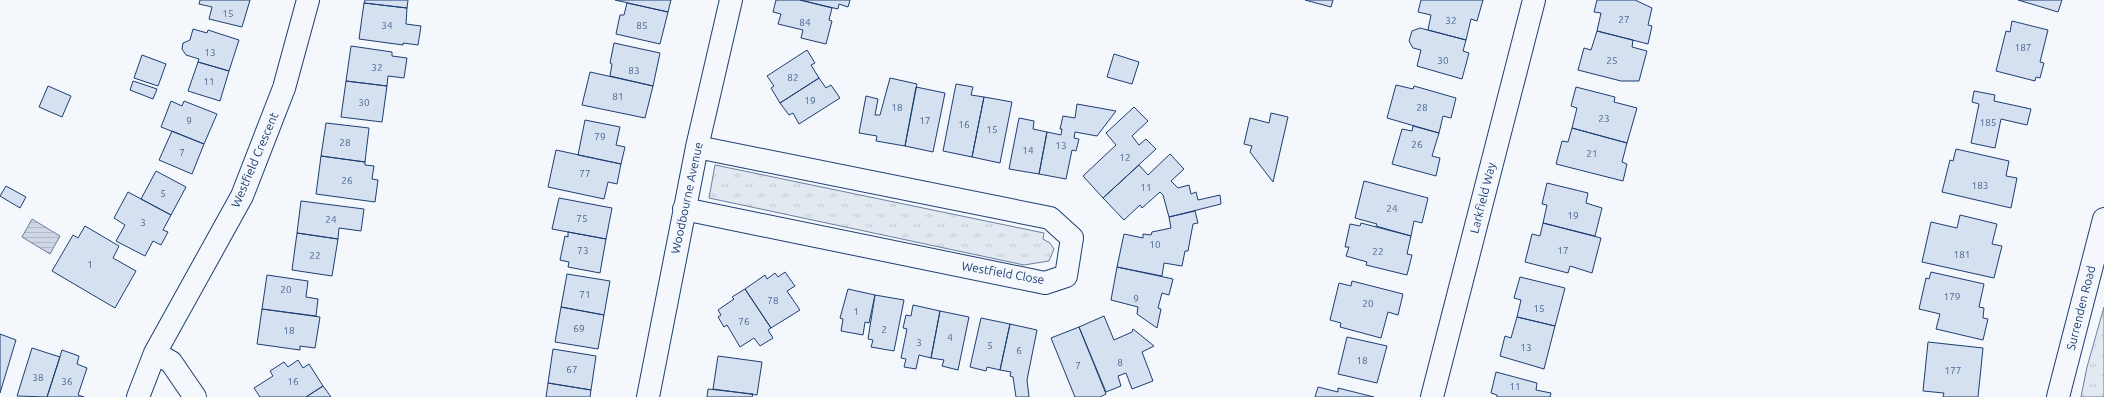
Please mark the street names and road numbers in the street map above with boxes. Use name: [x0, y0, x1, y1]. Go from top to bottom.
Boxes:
street label: Westfield Crescent: [229, 110, 281, 209]
street label: Woodbourne Avenue: [668, 141, 705, 255]
street label: Larkfield Way: [1467, 161, 1498, 235]
street label: Westfield Close: [961, 259, 1046, 286]
street label: Surrenden Road: [2064, 264, 2097, 351]

